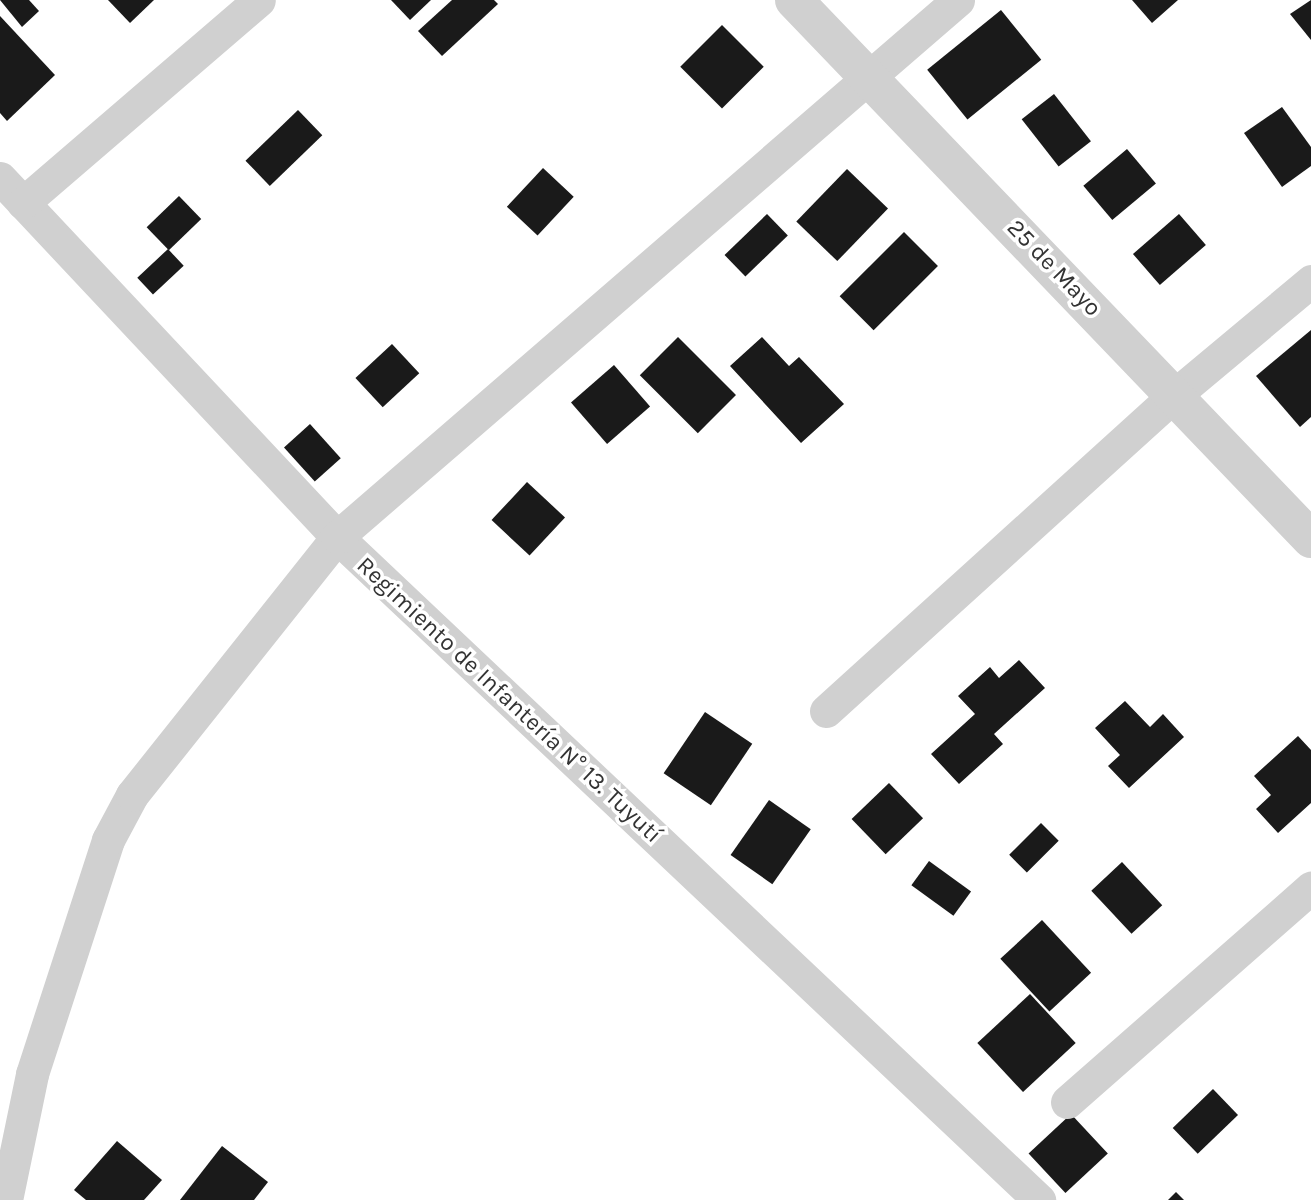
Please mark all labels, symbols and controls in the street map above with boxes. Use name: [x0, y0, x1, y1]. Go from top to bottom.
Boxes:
street label: 25 de Mayo: [1001, 214, 1107, 322]
street label: Regimiento de Infantería N° 13. Tuyutí: [351, 551, 667, 849]

